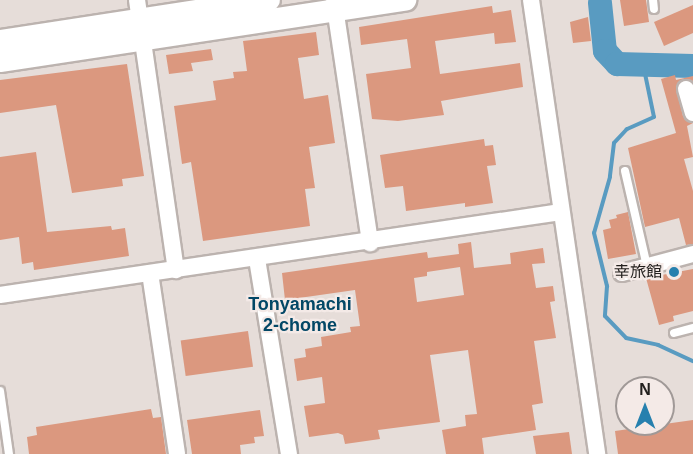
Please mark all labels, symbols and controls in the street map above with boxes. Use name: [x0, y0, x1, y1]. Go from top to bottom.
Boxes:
place label: 幸旅館: [614, 262, 662, 282]
marker: 幸旅館: [667, 265, 681, 279]
district label: Tonyamachi 2-chome: [248, 294, 352, 336]
north arrow: [615, 376, 675, 436]
text: N: [639, 381, 651, 398]

